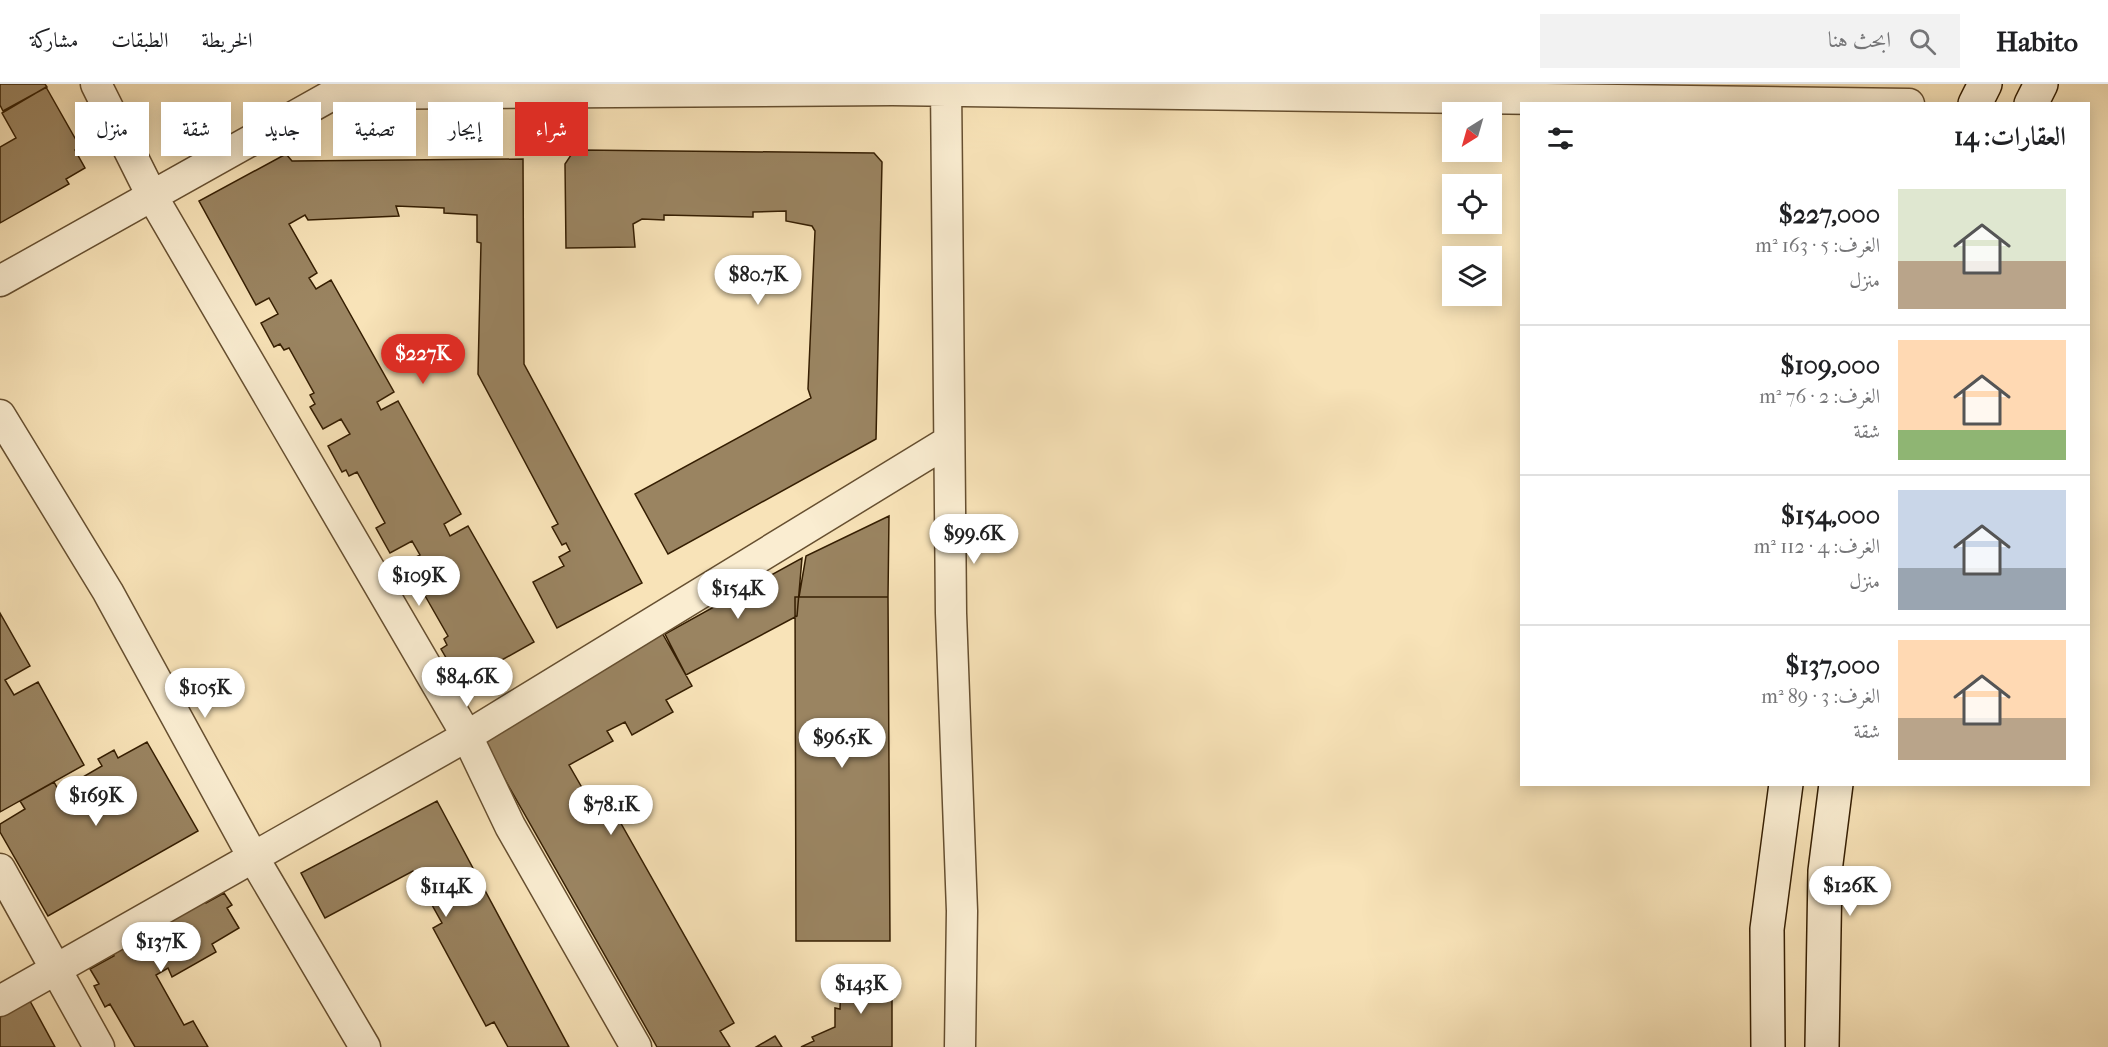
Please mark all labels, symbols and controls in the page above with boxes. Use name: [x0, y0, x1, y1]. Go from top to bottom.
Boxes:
search box: [1540, 14, 1960, 68]
icon: search: [1906, 25, 1939, 58]
text: Habito: [1996, 25, 2078, 58]
text: ابحث هنا: [1828, 27, 1891, 53]
text: مشاركة: [30, 28, 78, 52]
text: الطبقات: [111, 28, 168, 52]
text: الخريطة: [201, 28, 253, 52]
chip: منزل: [75, 102, 149, 156]
chip: شقة: [161, 102, 231, 156]
chip: جديد: [243, 102, 321, 156]
chip: تصفية: [333, 102, 416, 156]
chip: إيجار: [428, 102, 503, 156]
chip: شراء: [515, 102, 588, 156]
north arrow: [1442, 102, 1502, 162]
map controls: [1442, 102, 1502, 306]
text: العقارات: 14: [1954, 121, 2066, 152]
icon: filters: [1544, 122, 1577, 155]
button: locate: [1442, 174, 1502, 234]
text: $227,000: [1778, 199, 1880, 230]
icon: home: [1946, 213, 2018, 285]
text: الغرف: 5 · 163 m²: [1755, 234, 1880, 257]
button: layers: [1442, 246, 1502, 306]
pin: $80.7K: [709, 255, 807, 306]
text: $80.7K: [728, 263, 788, 286]
text: منزل: [1849, 269, 1880, 292]
pin: $227K: [381, 334, 465, 385]
text: $227K: [395, 342, 451, 365]
text: $109,000: [1780, 350, 1880, 381]
icon: home: [1946, 364, 2018, 436]
text: الغرف: 2 · 76 m²: [1759, 385, 1880, 408]
text: شقة: [1854, 420, 1880, 443]
text: $154,000: [1781, 500, 1880, 531]
pin: $99.6K: [925, 514, 1023, 565]
icon: home: [1946, 514, 2018, 586]
text: $99.6K: [943, 522, 1005, 545]
text: الغرف: 4 · 112 m²: [1754, 535, 1880, 558]
pin: $109K: [377, 556, 461, 607]
text: $109K: [392, 564, 446, 587]
pin: $154K: [696, 569, 780, 620]
text: منزل: [1849, 570, 1880, 593]
text: $154K: [711, 577, 765, 600]
text: $137,000: [1785, 650, 1880, 681]
pin: $84.6K: [418, 657, 516, 708]
icon: home: [1946, 664, 2018, 736]
text: $84.6K: [436, 665, 498, 688]
pin: $105K: [163, 668, 247, 719]
text: $105K: [179, 676, 231, 699]
text: الغرف: 3 · 89 m²: [1761, 685, 1880, 708]
pin: $96.5K: [793, 718, 891, 769]
text: شقة: [1854, 720, 1880, 743]
text: $96.5K: [813, 726, 871, 749]
pin: $169K: [54, 776, 138, 827]
text: $169K: [69, 784, 123, 807]
pin: $78.1K: [562, 785, 660, 836]
text: $78.1K: [583, 793, 639, 816]
pin: $126K: [1808, 866, 1892, 917]
pin: $114K: [404, 867, 488, 918]
text: $126K: [1823, 874, 1877, 897]
text: $114K: [420, 875, 472, 898]
pin: $137K: [119, 922, 203, 973]
text: $137K: [136, 930, 186, 953]
pin: $143K: [819, 964, 903, 1015]
text: $143K: [835, 972, 887, 995]

